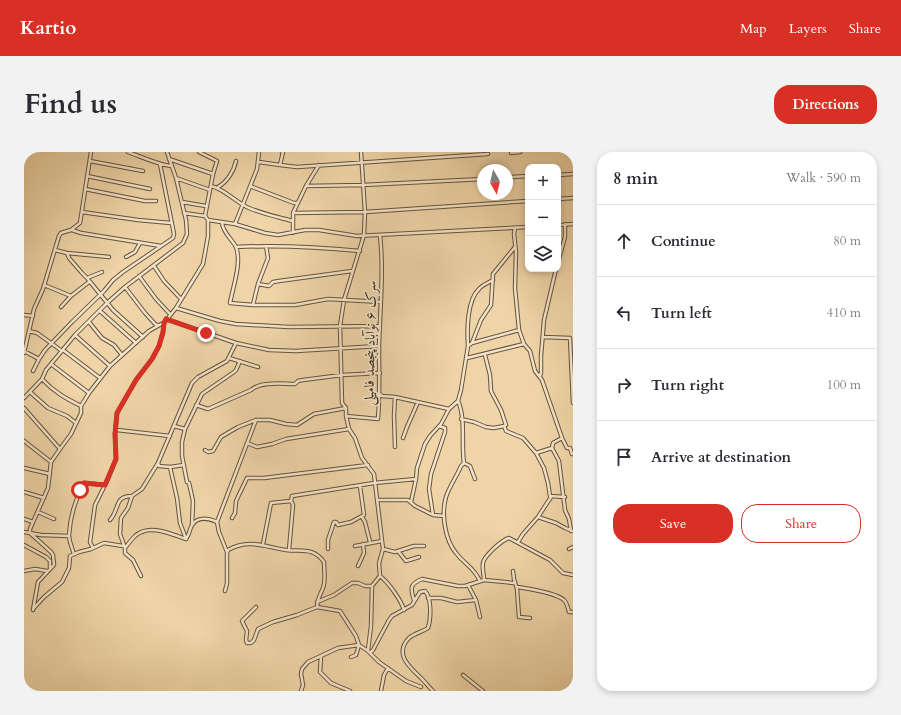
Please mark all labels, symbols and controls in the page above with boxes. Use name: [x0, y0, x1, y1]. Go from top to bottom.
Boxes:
text: Kartio: [20, 15, 76, 41]
text: Map: [740, 19, 767, 38]
text: Layers: [789, 19, 827, 38]
text: Share: [849, 19, 881, 38]
text: Find us: [24, 85, 117, 123]
button: Directions: [774, 85, 877, 124]
north arrow: [477, 164, 513, 200]
map controls: [525, 164, 561, 272]
button: +: [525, 164, 561, 200]
text: 8 min: [613, 167, 658, 190]
text: Walk · 590 m: [786, 169, 861, 187]
button: −: [525, 200, 561, 236]
icon: ahead: [613, 230, 635, 252]
text: Continue: [651, 231, 716, 251]
text: 80 m: [833, 232, 861, 250]
button: layers: [525, 236, 561, 272]
street label: سرک ۶ نوآباد پنجصد فامیلی: [359, 280, 381, 406]
icon: left: [613, 302, 635, 324]
text: Turn left: [651, 303, 712, 323]
text: 410 m: [827, 304, 861, 322]
route end: [197, 324, 215, 342]
icon: right: [613, 374, 635, 396]
text: Turn right: [651, 375, 724, 395]
text: 100 m: [827, 376, 861, 394]
icon: arrive: [613, 446, 635, 468]
text: Arrive at destination: [651, 447, 791, 467]
route start: [71, 481, 89, 499]
button: Save: [613, 504, 733, 543]
button: Share: [741, 504, 861, 543]

